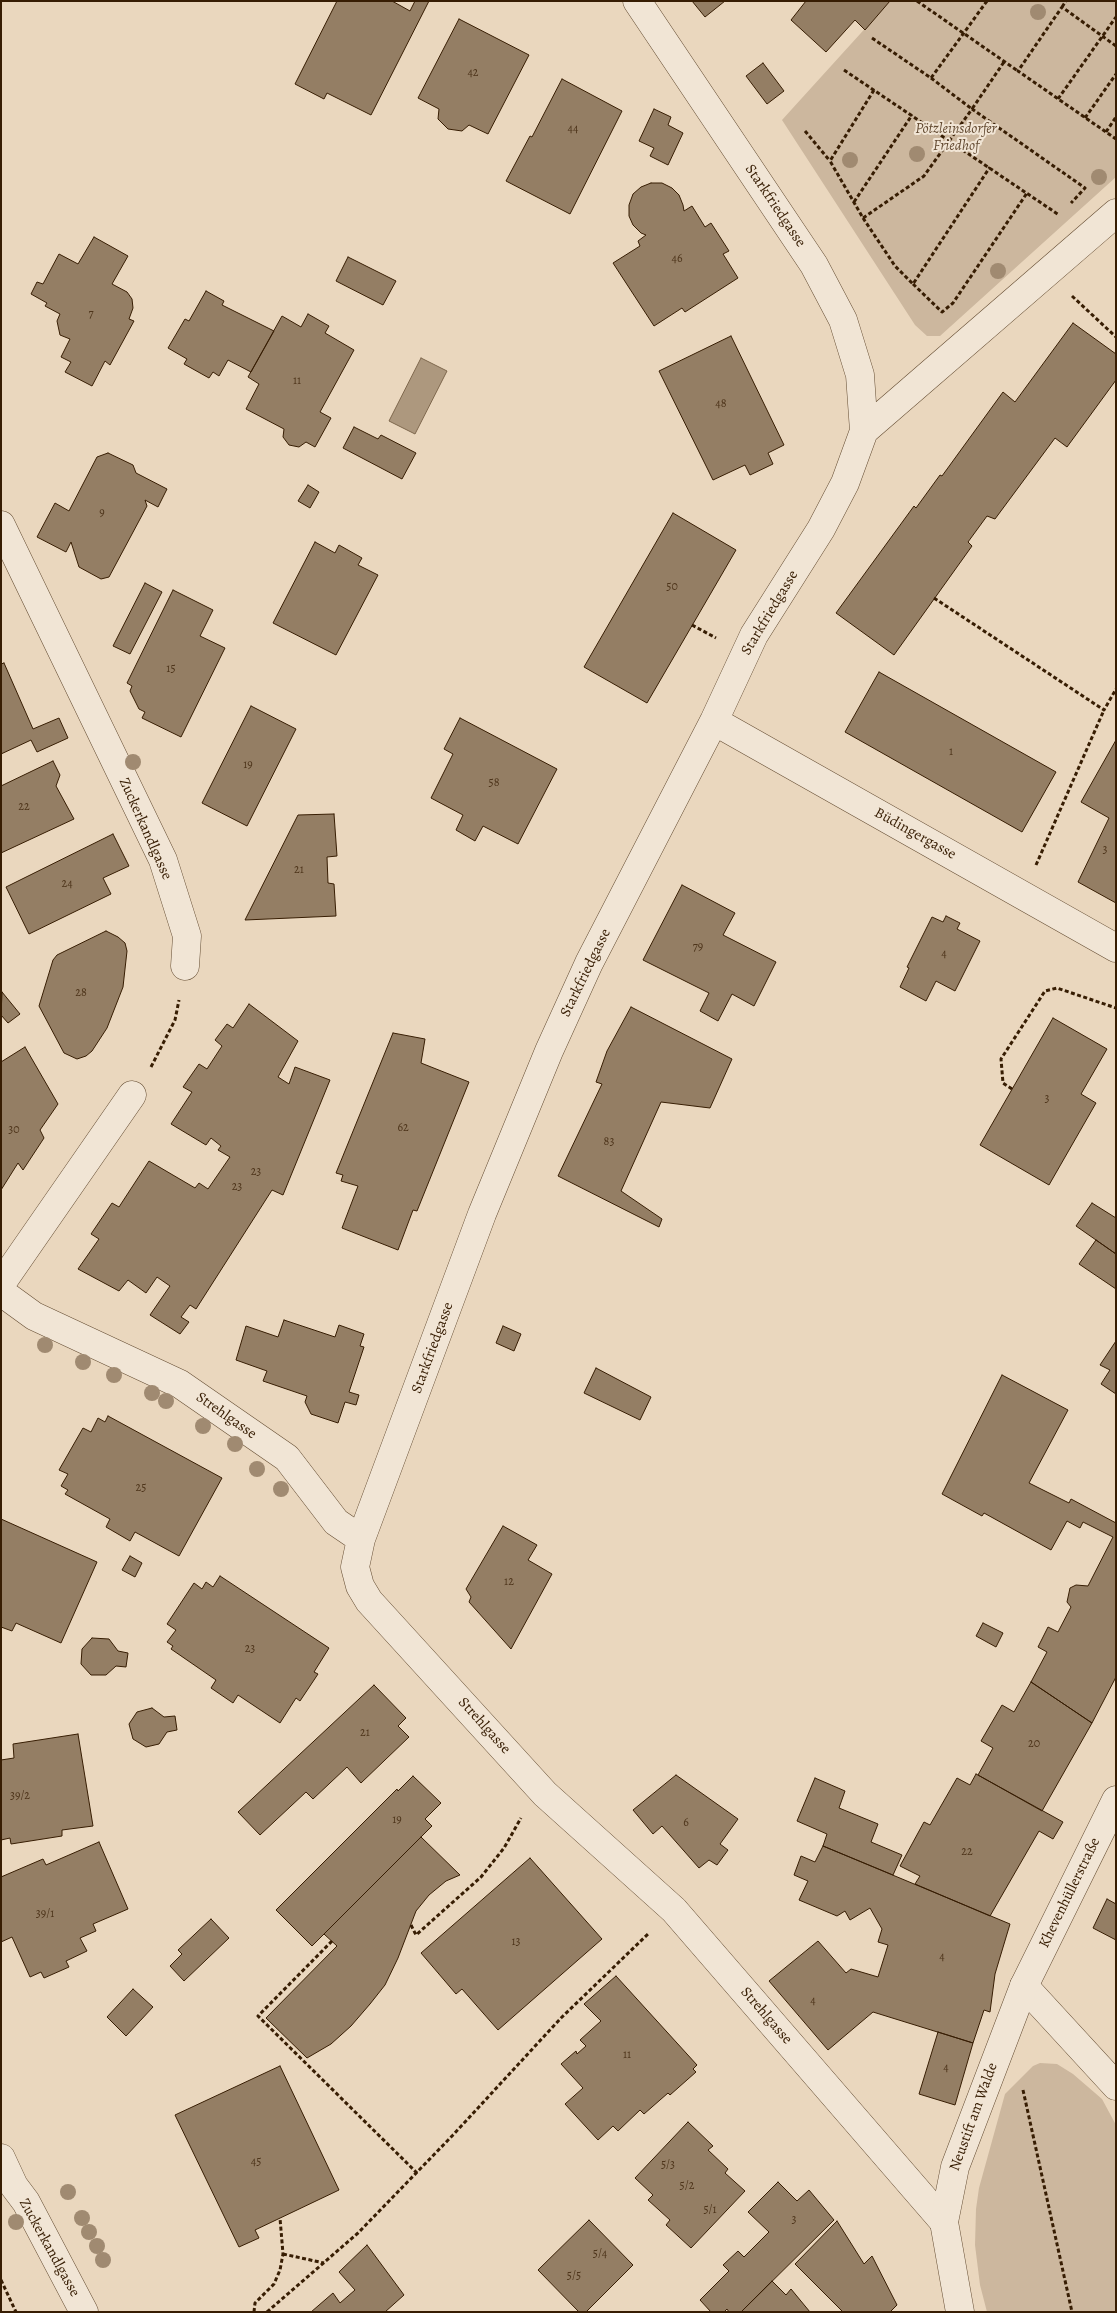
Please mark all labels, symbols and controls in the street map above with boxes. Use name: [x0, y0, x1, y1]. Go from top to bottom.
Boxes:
house number: 42: [467, 66, 479, 80]
park label: Pötzleinsdorfer Friedhof: [915, 120, 997, 155]
house number: 44: [568, 122, 578, 136]
street label: Starkfriedgasse: [741, 161, 809, 251]
house number: 46: [672, 252, 682, 266]
house number: 7: [88, 307, 94, 321]
house number: 11: [293, 374, 301, 388]
house number: 48: [715, 397, 727, 411]
house number: 9: [99, 506, 105, 520]
street label: Starkfriedgasse: [738, 567, 802, 659]
house number: 50: [666, 580, 678, 594]
house number: 15: [166, 662, 176, 676]
house number: 1: [949, 745, 953, 759]
house number: 19: [243, 758, 253, 772]
street label: Zuckerkandlgasse: [114, 775, 176, 883]
house number: 58: [489, 776, 499, 790]
house number: 22: [18, 800, 30, 814]
street label: Büdingergasse: [871, 804, 959, 864]
house number: 3: [1103, 843, 1107, 857]
house number: 21: [294, 863, 304, 877]
house number: 24: [61, 877, 73, 891]
street label: Starkfriedgasse: [557, 926, 615, 1020]
house number: 79: [693, 940, 703, 954]
house number: 4: [941, 947, 947, 961]
house number: 28: [75, 986, 87, 1000]
house number: 3: [1045, 1092, 1049, 1106]
house number: 62: [397, 1121, 409, 1135]
house number: 30: [8, 1123, 20, 1137]
house number: 83: [604, 1135, 614, 1149]
house number: 23: [251, 1165, 261, 1179]
house number: 23: [232, 1180, 242, 1194]
street label: Starkfriedgasse: [408, 1300, 458, 1396]
street label: Strehlgasse: [192, 1389, 260, 1443]
house number: 25: [136, 1481, 146, 1495]
house number: 12: [504, 1575, 514, 1589]
house number: 23: [245, 1642, 255, 1656]
street label: Strehlgasse: [454, 1694, 514, 1758]
house number: 21: [360, 1726, 370, 1740]
house number: 20: [1028, 1737, 1040, 1751]
house number: 39/2: [10, 1789, 30, 1803]
house number: 19: [392, 1813, 402, 1827]
house number: 6: [683, 1816, 689, 1830]
street label: Khevenhüllerstraße: [1035, 1835, 1105, 1951]
house number: 22: [961, 1845, 973, 1859]
house number: 39/1: [36, 1907, 54, 1921]
house number: 13: [511, 1935, 521, 1949]
house number: 4: [939, 1950, 945, 1964]
street label: Strehlgasse: [736, 1984, 796, 2048]
house number: 4: [810, 1994, 816, 2008]
house number: 11: [623, 2048, 631, 2062]
street label: Neustift am Walde: [946, 2060, 1002, 2174]
house number: 4: [943, 2061, 949, 2075]
house number: 45: [251, 2155, 261, 2169]
house number: 5/3: [661, 2158, 675, 2172]
house number: 5/2: [680, 2179, 694, 2193]
street label: Zuckerkandlgasse: [15, 2196, 83, 2300]
house number: 5/1: [703, 2203, 717, 2217]
house number: 3: [792, 2213, 796, 2227]
house number: 5/4: [593, 2247, 607, 2261]
house number: 5/5: [567, 2269, 581, 2283]

